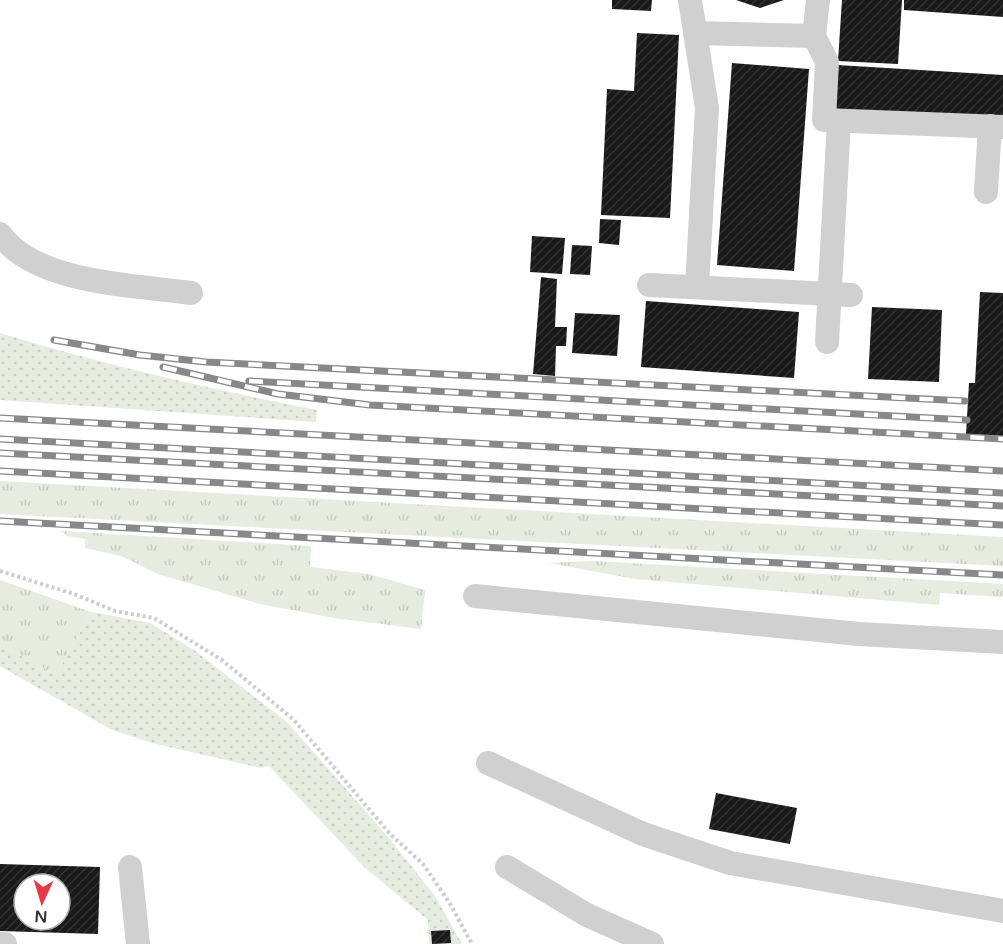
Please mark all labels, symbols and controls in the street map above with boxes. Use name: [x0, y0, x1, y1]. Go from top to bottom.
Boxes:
north arrow: [12, 872, 72, 932]
text: N: [34, 906, 48, 926]

